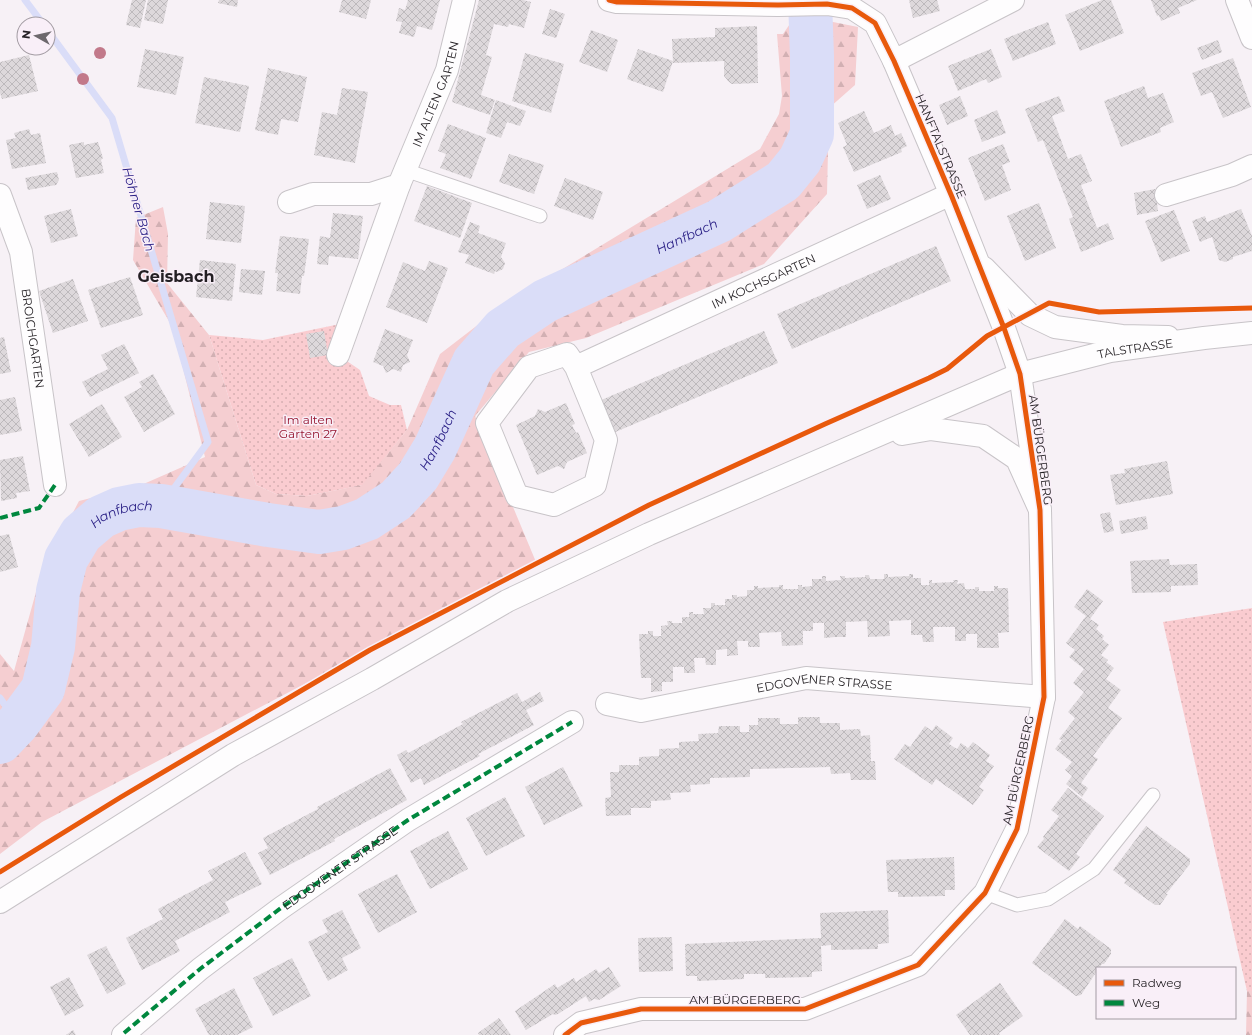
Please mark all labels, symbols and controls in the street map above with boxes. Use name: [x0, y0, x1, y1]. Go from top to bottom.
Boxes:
north arrow: [16, 16, 56, 56]
text: N: [19, 29, 34, 40]
street label: IM ALTEN GARTEN: [408, 39, 461, 149]
street label: HANFTALSTRASSE: [912, 91, 970, 201]
water label: Höhner Bach: [119, 165, 159, 253]
water label: Hanfbach: [653, 215, 720, 257]
street label: IM KOCHSGARTEN: [709, 250, 818, 311]
district label: Geisbach: [137, 267, 215, 286]
street label: BROICHGARTEN: [19, 287, 48, 389]
street label: TALSTRASSE: [1096, 335, 1174, 361]
street label: AM BÜRGERBERG: [1026, 394, 1056, 506]
water label: Hanfbach: [415, 407, 460, 473]
park label: Im alten Garten 27: [279, 412, 337, 441]
water label: Hanfbach: [86, 497, 153, 531]
street label: EDGOVENER STRASSE: [755, 670, 893, 695]
street label: AM BÜRGERBERG: [999, 714, 1037, 826]
street label: EDGOVENER STRASSE: [279, 822, 400, 913]
legend: [1096, 967, 1236, 1019]
text: Radweg: [1132, 975, 1182, 990]
street label: AM BÜRGERBERG: [689, 992, 801, 1007]
text: Weg: [1132, 995, 1160, 1010]

